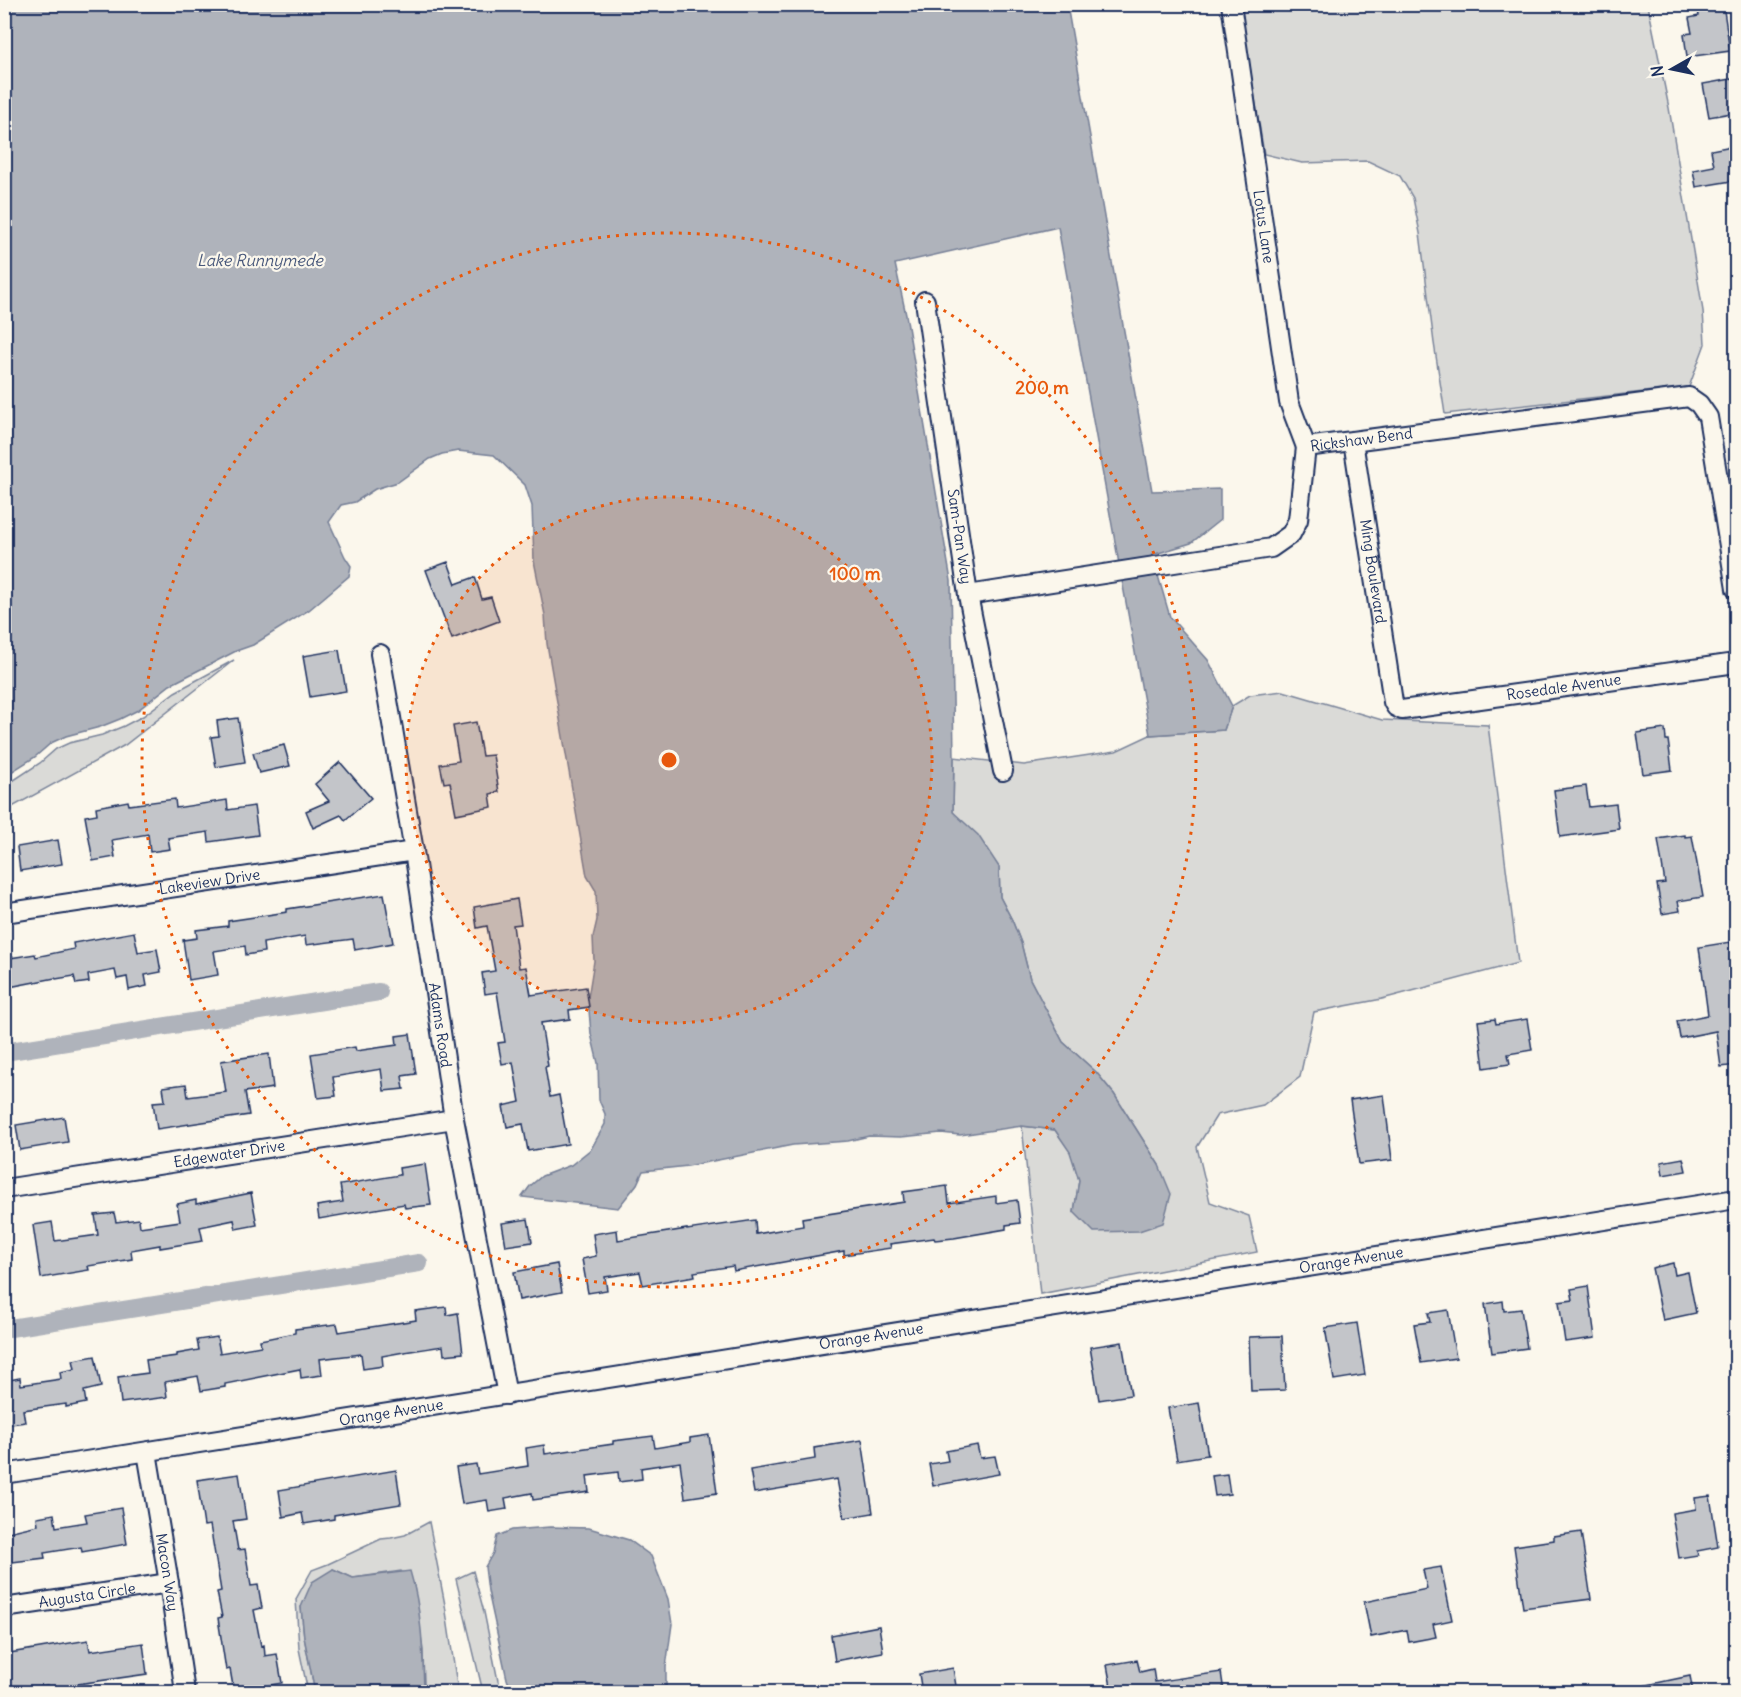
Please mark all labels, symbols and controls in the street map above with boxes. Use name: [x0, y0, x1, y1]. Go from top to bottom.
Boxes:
north arrow: [1642, 39, 1702, 99]
text: N: [1646, 64, 1668, 78]
street label: Lotus Lane: [1249, 189, 1279, 265]
water label: Lake Runnymede: [197, 250, 324, 270]
text: 200 m: [1015, 376, 1069, 399]
street label: Rickshaw Bend: [1309, 423, 1414, 455]
street label: Sam-Pan Way: [944, 488, 976, 585]
street label: Ming Boulevard: [1356, 518, 1391, 625]
text: 100 m: [830, 562, 881, 585]
street label: Rosedale Avenue: [1505, 669, 1622, 704]
centre of rings: [659, 750, 679, 770]
street label: Lakeview Drive: [158, 864, 261, 898]
street label: Adams Road: [425, 981, 456, 1069]
street label: Edgewater Drive: [172, 1135, 286, 1171]
street label: Orange Avenue: [1298, 1242, 1405, 1277]
street label: Orange Avenue: [818, 1318, 925, 1353]
street label: Orange Avenue: [338, 1394, 445, 1430]
street label: Macon Way: [152, 1532, 183, 1613]
street label: Augusta Circle: [37, 1578, 137, 1612]

